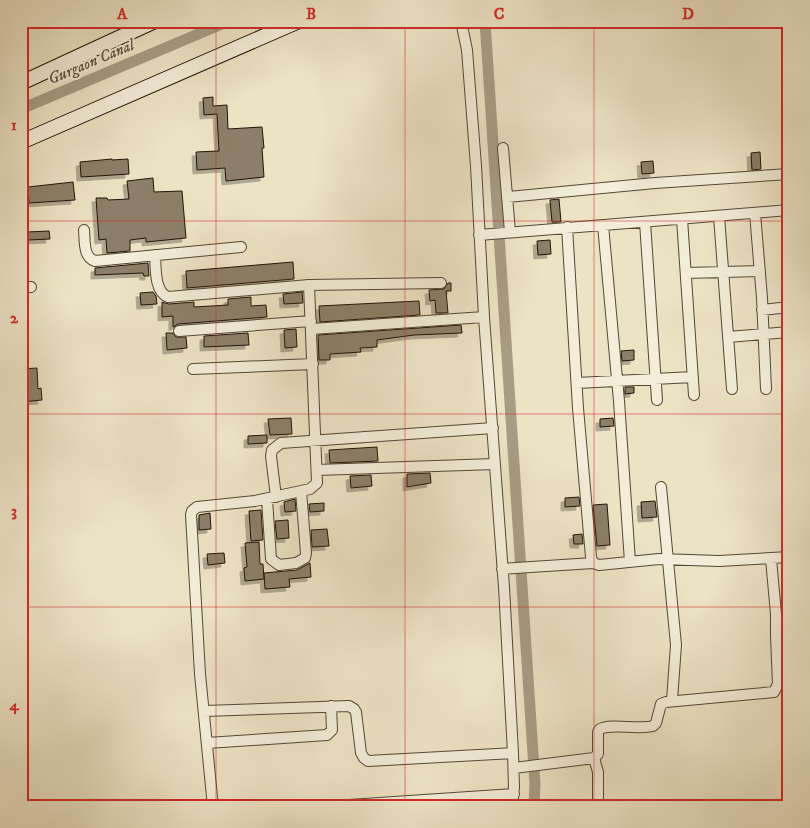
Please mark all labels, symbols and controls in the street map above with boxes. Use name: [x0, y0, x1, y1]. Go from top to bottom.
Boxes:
text: A: [116, 4, 128, 24]
text: B: [306, 4, 316, 24]
text: C: [494, 4, 504, 24]
text: D: [682, 4, 694, 24]
water label: Gurgaon Canal: [45, 34, 139, 89]
text: 1: [11, 115, 17, 135]
text: 2: [10, 308, 19, 328]
text: 3: [11, 501, 17, 521]
text: 4: [8, 695, 19, 715]

